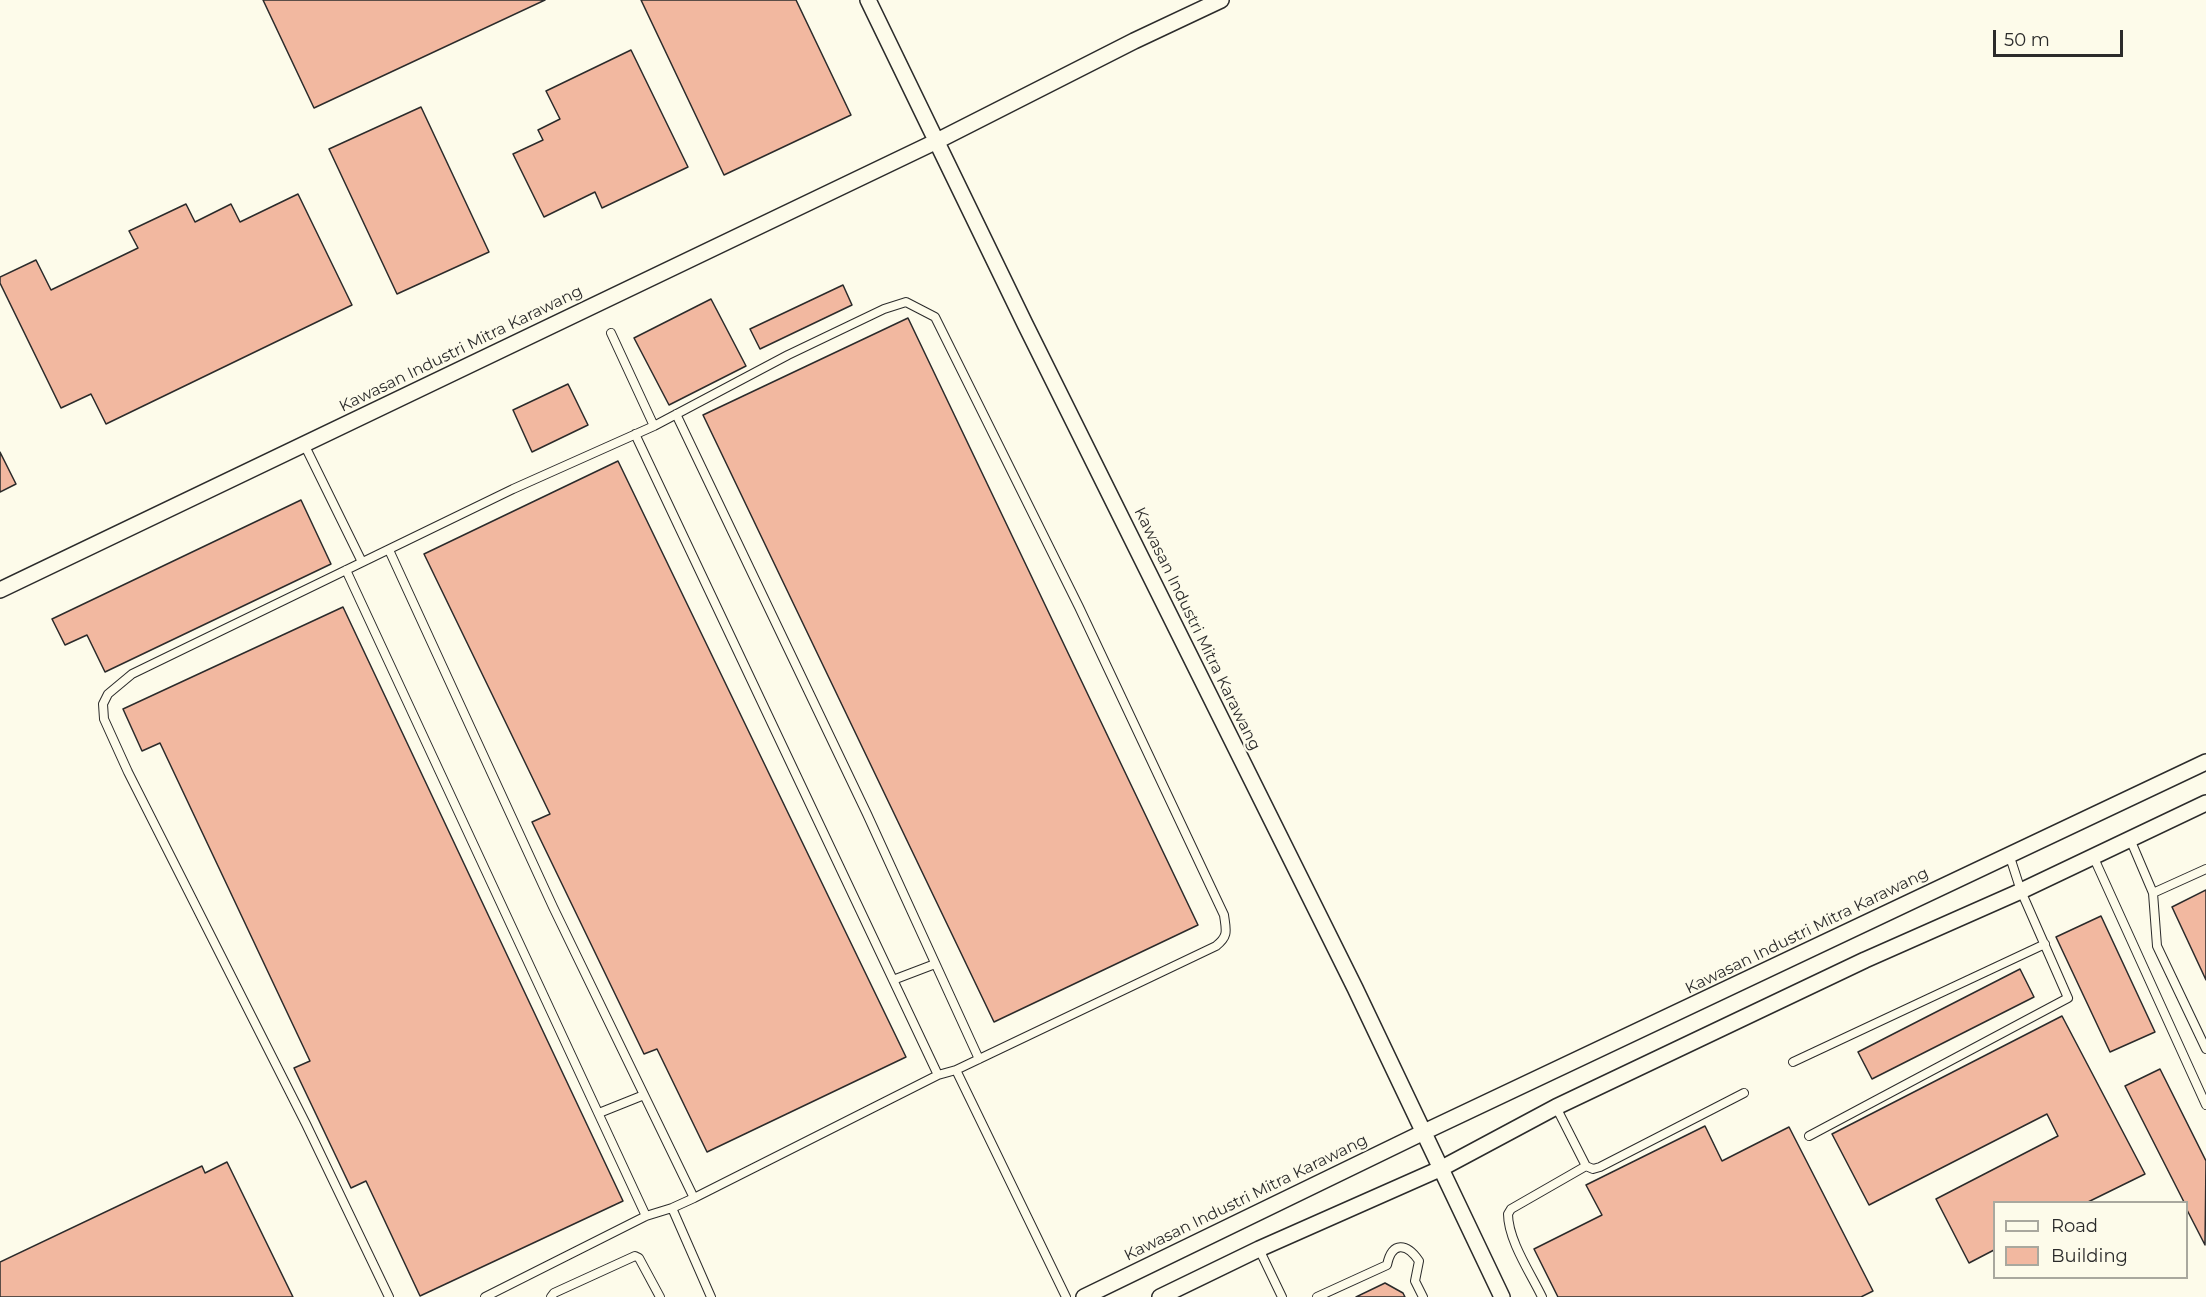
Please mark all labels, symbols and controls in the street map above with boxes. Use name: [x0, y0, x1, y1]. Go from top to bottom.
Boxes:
scale bar: [1996, 18, 2126, 56]
text: 50 m: [2004, 29, 2050, 51]
street label: Kawasan Industri Mitra Karawang: [336, 282, 586, 416]
street label: Kawasan Industri Mitra Karawang: [1130, 504, 1264, 754]
street label: Kawasan Industri Mitra Karawang: [1682, 864, 1932, 998]
street label: Kawasan Industri Mitra Karawang: [1121, 1131, 1371, 1265]
legend: [1993, 1201, 2188, 1279]
text: Road: [2051, 1215, 2098, 1237]
text: Building: [2051, 1245, 2128, 1267]

